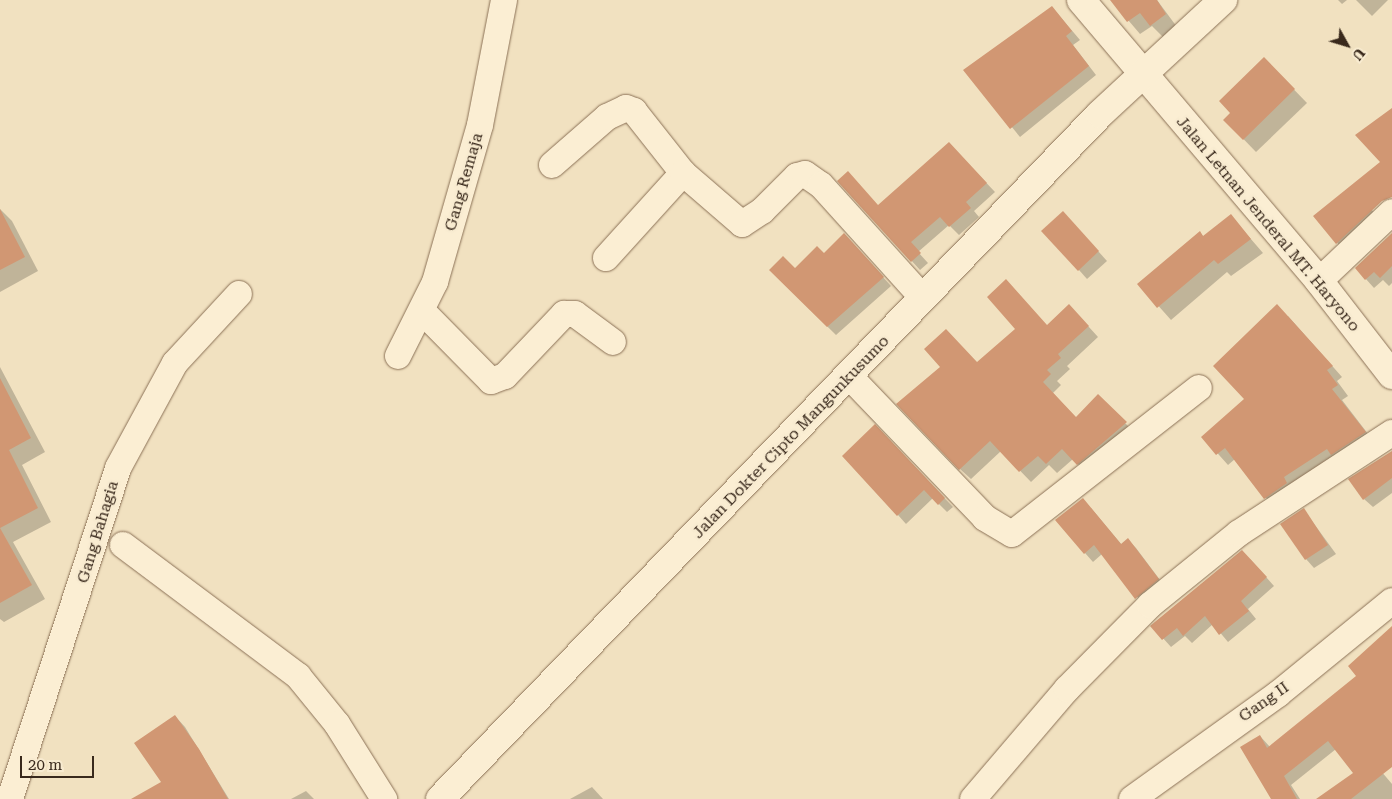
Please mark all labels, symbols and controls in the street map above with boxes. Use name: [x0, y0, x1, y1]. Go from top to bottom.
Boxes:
north arrow: [1322, 20, 1372, 70]
text: U: [1349, 45, 1368, 64]
street label: Jalan Letnan Jenderal MT. Haryono: [1172, 112, 1364, 336]
street label: Gang Remaja: [441, 131, 487, 233]
street label: Jalan Dokter Cipto Mangunkusumo: [689, 331, 893, 543]
street label: Gang Bahagia: [73, 479, 123, 585]
street label: Gang II: [1235, 678, 1293, 726]
scale bar: [22, 746, 96, 778]
text: 20 m: [28, 756, 62, 774]

